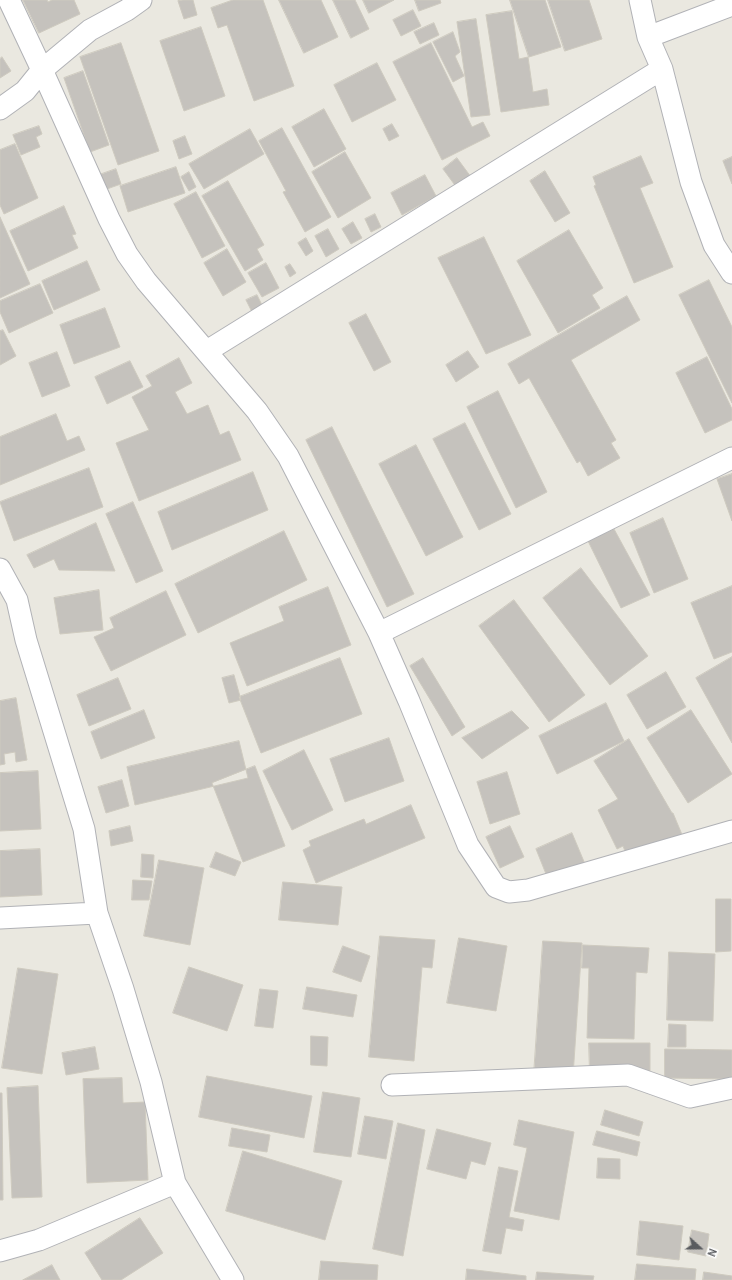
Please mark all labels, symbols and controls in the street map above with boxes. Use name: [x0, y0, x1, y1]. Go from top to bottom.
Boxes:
north arrow: [680, 1228, 720, 1268]
text: N: [704, 1246, 719, 1258]

